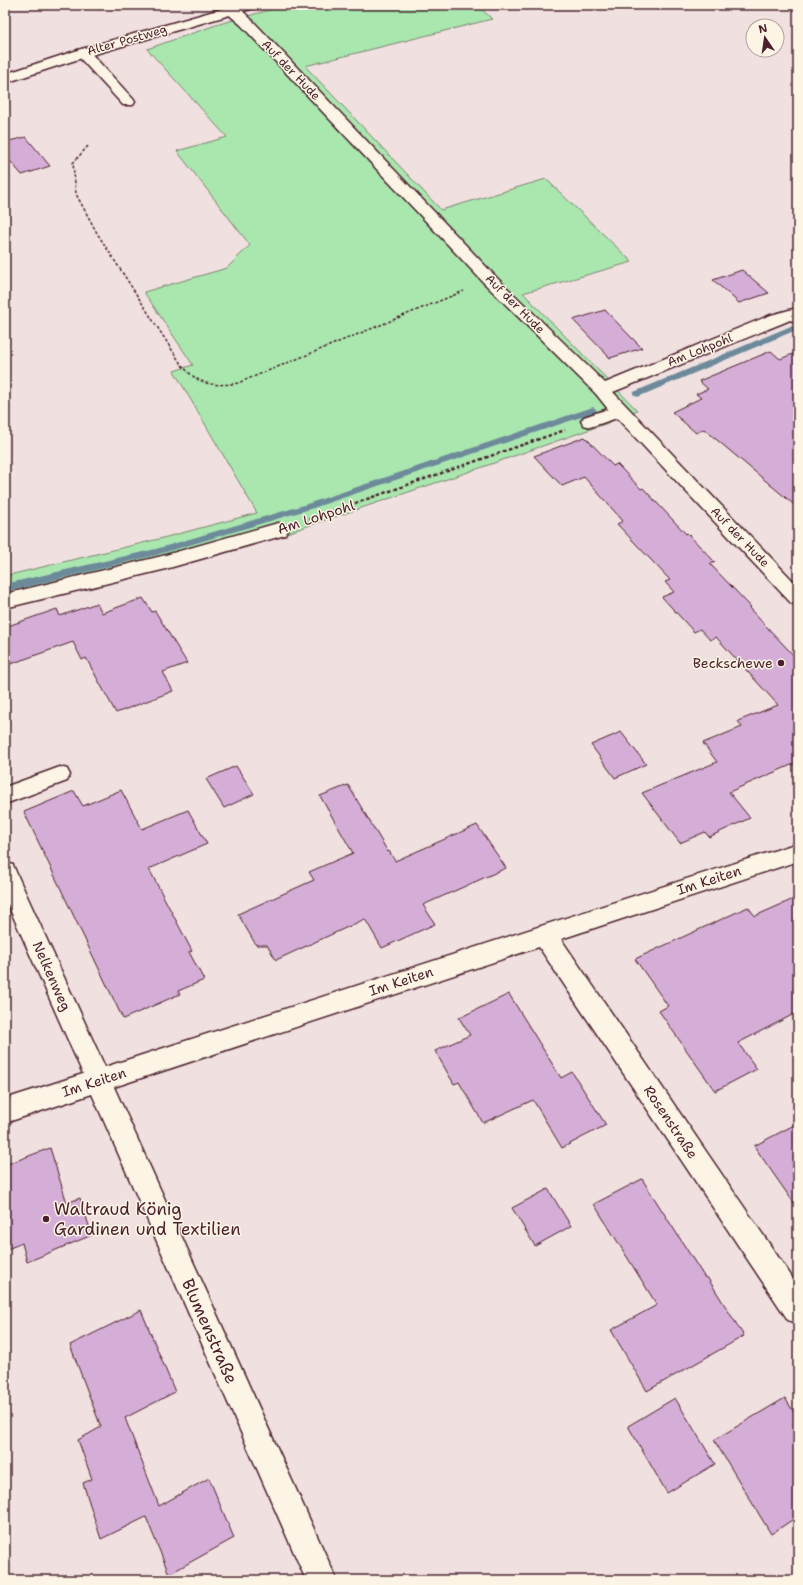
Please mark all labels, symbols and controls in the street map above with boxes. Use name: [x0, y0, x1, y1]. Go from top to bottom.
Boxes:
north arrow: [745, 18, 785, 58]
text: N: [757, 20, 769, 37]
street label: Alter Postweg: [85, 21, 169, 59]
street label: Auf der Hude: [258, 36, 324, 104]
street label: Auf der Hude: [482, 271, 548, 337]
street label: Am Lohpohl: [665, 330, 735, 370]
street label: Am Lohpohl: [275, 496, 358, 538]
street label: Auf der Hude: [707, 503, 773, 571]
place label: Beckschewe: [693, 654, 773, 672]
marker: Beckschewe: [776, 658, 786, 668]
street label: Im Keiten: [675, 861, 744, 899]
street label: Nelkenweg: [29, 938, 75, 1014]
street label: Im Keiten: [367, 962, 436, 1000]
street label: Im Keiten: [60, 1063, 129, 1101]
street label: Rosenstraße: [640, 1082, 702, 1162]
place label: Waltraud König Gardinen und Textilien: [54, 1198, 241, 1240]
marker: Waltraud König Gardinen und Textilien: [41, 1214, 51, 1224]
street label: Blumenstraße: [177, 1275, 243, 1387]

